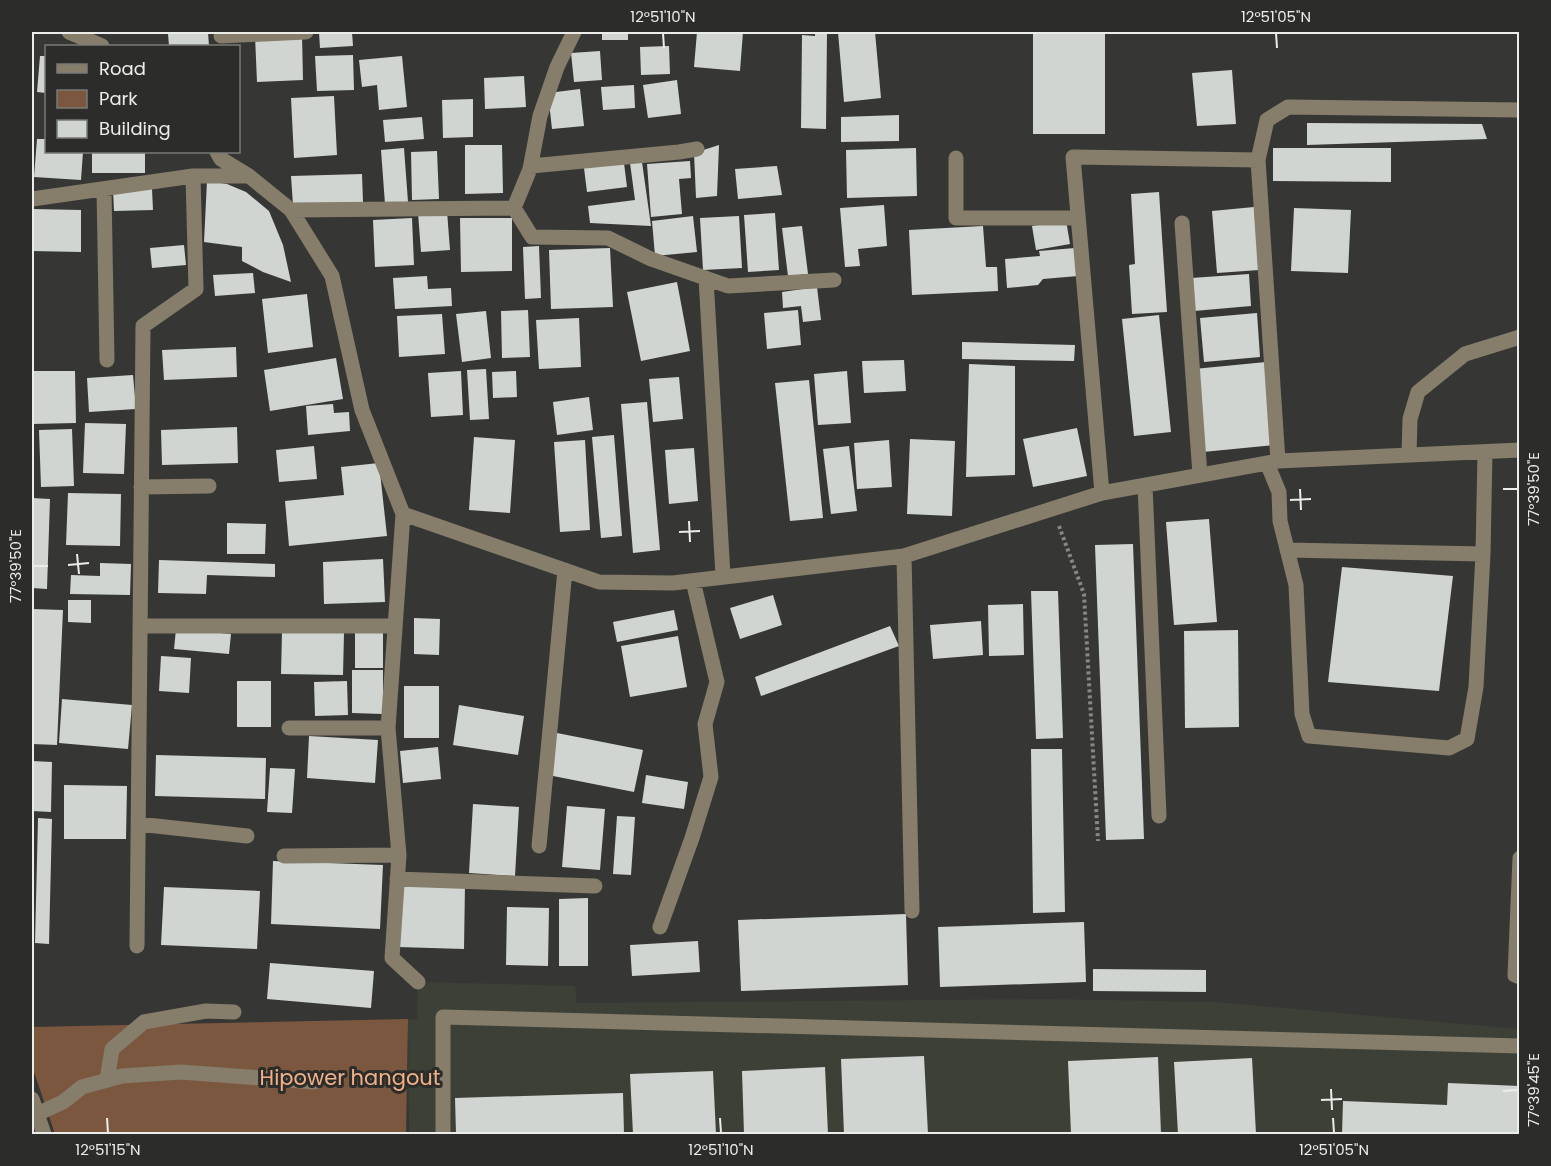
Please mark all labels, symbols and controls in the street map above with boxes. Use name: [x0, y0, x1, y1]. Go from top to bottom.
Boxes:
text: 12°51'10"N: [630, 6, 696, 27]
text: 12°51'05"N: [1241, 6, 1311, 27]
legend: [45, 45, 240, 153]
text: Road: [99, 56, 146, 81]
text: Park: [99, 86, 138, 111]
text: Building: [99, 116, 171, 141]
text: 77°39'50"E: [1523, 452, 1544, 526]
text: 77°39'50"E: [5, 529, 26, 603]
text: 77°39'45"E: [1523, 1053, 1544, 1127]
park label: Hipower hangout: [260, 1063, 440, 1092]
text: 12°51'15"N: [75, 1139, 141, 1160]
text: 12°51'10"N: [688, 1139, 754, 1160]
text: 12°51'05"N: [1299, 1139, 1369, 1160]

